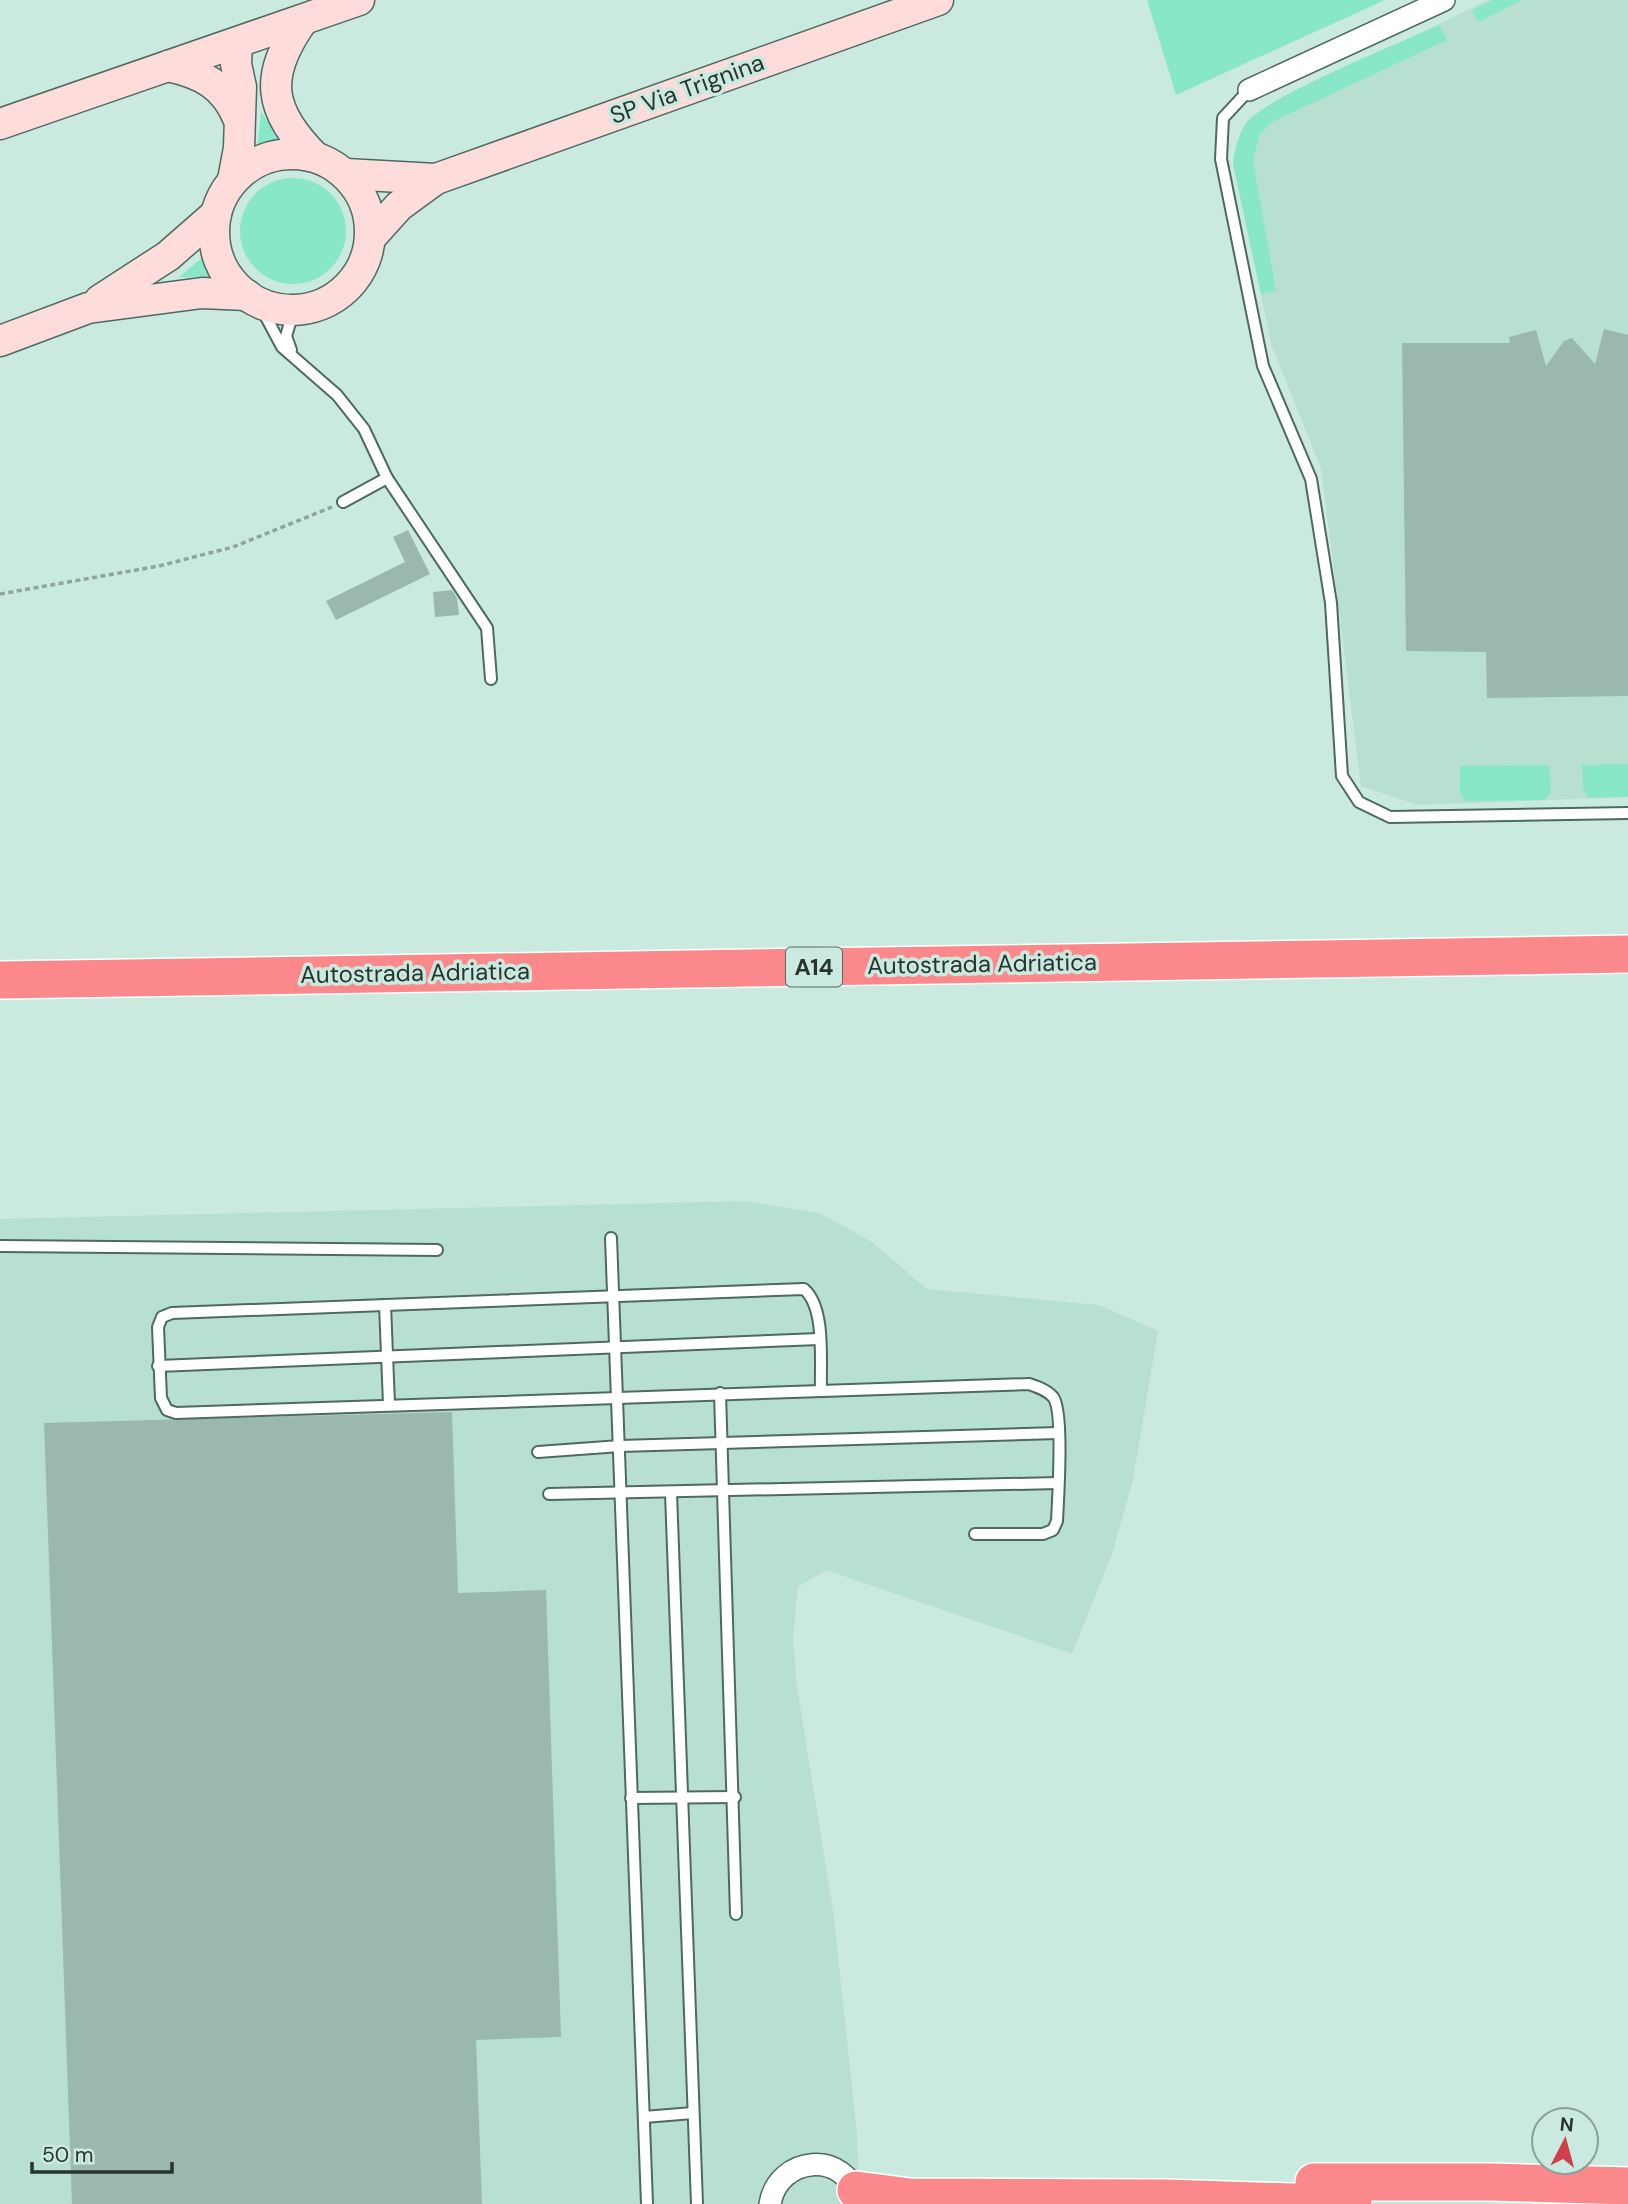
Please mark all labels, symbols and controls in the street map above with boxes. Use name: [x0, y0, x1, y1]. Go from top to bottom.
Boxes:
street label: SP Via Trignina: [605, 46, 768, 131]
street label: Autostrada Adriatica: [867, 946, 1097, 981]
road number: A14: [786, 948, 842, 986]
street label: Autostrada Adriatica: [300, 955, 530, 990]
north arrow: [1530, 2106, 1600, 2176]
text: N: [1559, 2111, 1575, 2138]
scale bar: [32, 2130, 172, 2174]
text: 50 m: [42, 2141, 93, 2169]

